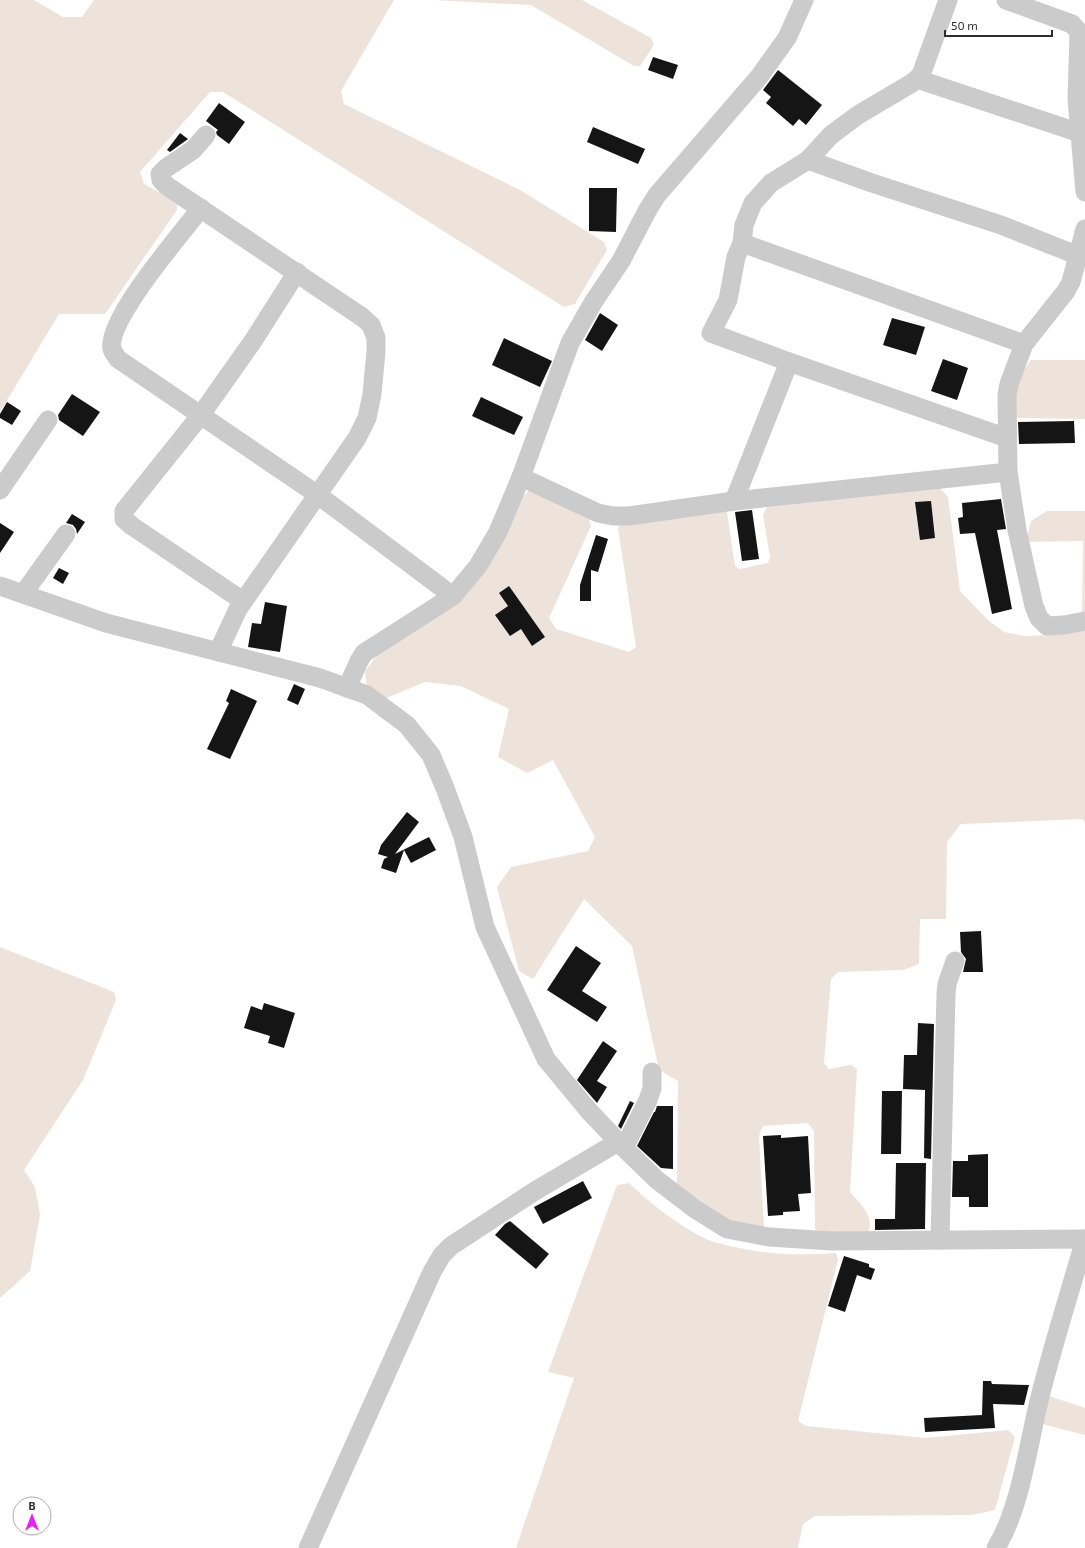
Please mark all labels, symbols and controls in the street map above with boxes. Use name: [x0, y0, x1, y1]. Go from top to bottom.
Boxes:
scale bar: [945, 12, 1052, 38]
text: 50 m: [951, 18, 978, 32]
north arrow: [12, 1496, 52, 1536]
text: B: [28, 1499, 36, 1512]

